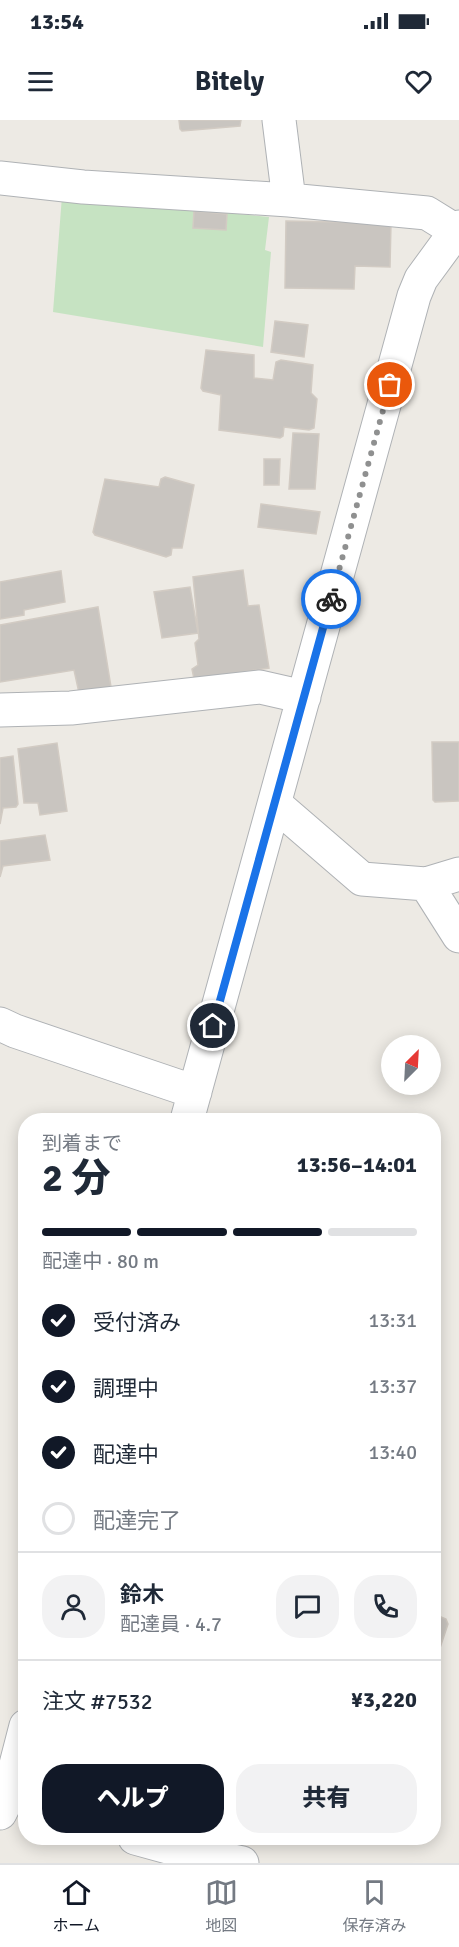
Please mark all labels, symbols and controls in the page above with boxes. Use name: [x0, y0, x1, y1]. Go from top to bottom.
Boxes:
text: 13:54: [30, 8, 84, 35]
icon: menu: [24, 65, 57, 98]
text: Bitely: [195, 65, 264, 98]
icon: heart: [402, 65, 435, 98]
pin: [364, 359, 415, 410]
icon: bag: [373, 368, 406, 401]
courier: [301, 569, 361, 629]
icon: bike: [315, 583, 348, 616]
pin: [187, 1000, 238, 1051]
icon: home: [196, 1009, 229, 1042]
north arrow: [381, 1035, 441, 1095]
map controls: [381, 1035, 441, 1095]
text: 到着まで: [42, 1131, 122, 1156]
text: 13:56–14:01: [297, 1151, 417, 1178]
text: 2 分: [42, 1154, 111, 1202]
text: 配達中 · 80 m: [42, 1249, 159, 1274]
icon: check: [42, 1304, 75, 1337]
text: 13:31: [368, 1308, 417, 1333]
text: 受付済み: [93, 1309, 181, 1336]
icon: check: [42, 1370, 75, 1403]
text: 13:37: [368, 1374, 417, 1399]
text: 調理中: [93, 1375, 159, 1402]
icon: check: [42, 1436, 75, 1469]
text: 13:40: [368, 1440, 417, 1465]
text: 配達中: [93, 1441, 159, 1468]
text: 配達完了: [93, 1507, 181, 1534]
button: person: [42, 1575, 105, 1638]
button: chat: [276, 1575, 339, 1638]
button: phone: [354, 1575, 417, 1638]
text: 鈴木: [120, 1581, 164, 1608]
text: 配達員 · 4.7: [120, 1612, 222, 1637]
text: ¥3,220: [351, 1686, 417, 1713]
text: 注文 #7532: [42, 1688, 153, 1715]
button: ヘルプ: [42, 1764, 224, 1833]
button: 共有: [236, 1764, 417, 1833]
tab: ホーム: [52, 1876, 100, 1936]
tab: 地図: [205, 1876, 238, 1936]
tab: 保存済み: [343, 1876, 407, 1936]

